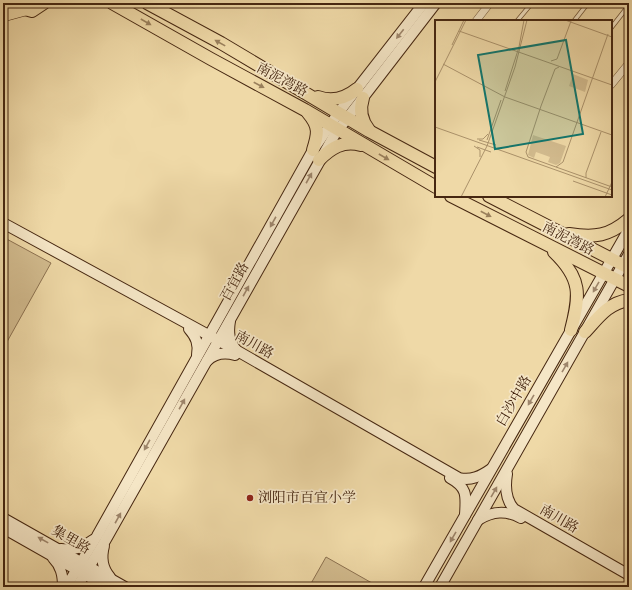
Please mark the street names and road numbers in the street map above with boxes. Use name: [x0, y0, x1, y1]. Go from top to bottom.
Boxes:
street label: 南泥湾路: [253, 59, 311, 101]
street label: 南泥湾路: [539, 218, 597, 260]
street label: 百宜路: [217, 259, 253, 305]
street label: 南川路: [231, 327, 277, 363]
street label: 白沙中路: [492, 372, 536, 430]
street label: 南川路: [536, 501, 582, 537]
street label: 集里路: [48, 522, 94, 558]

